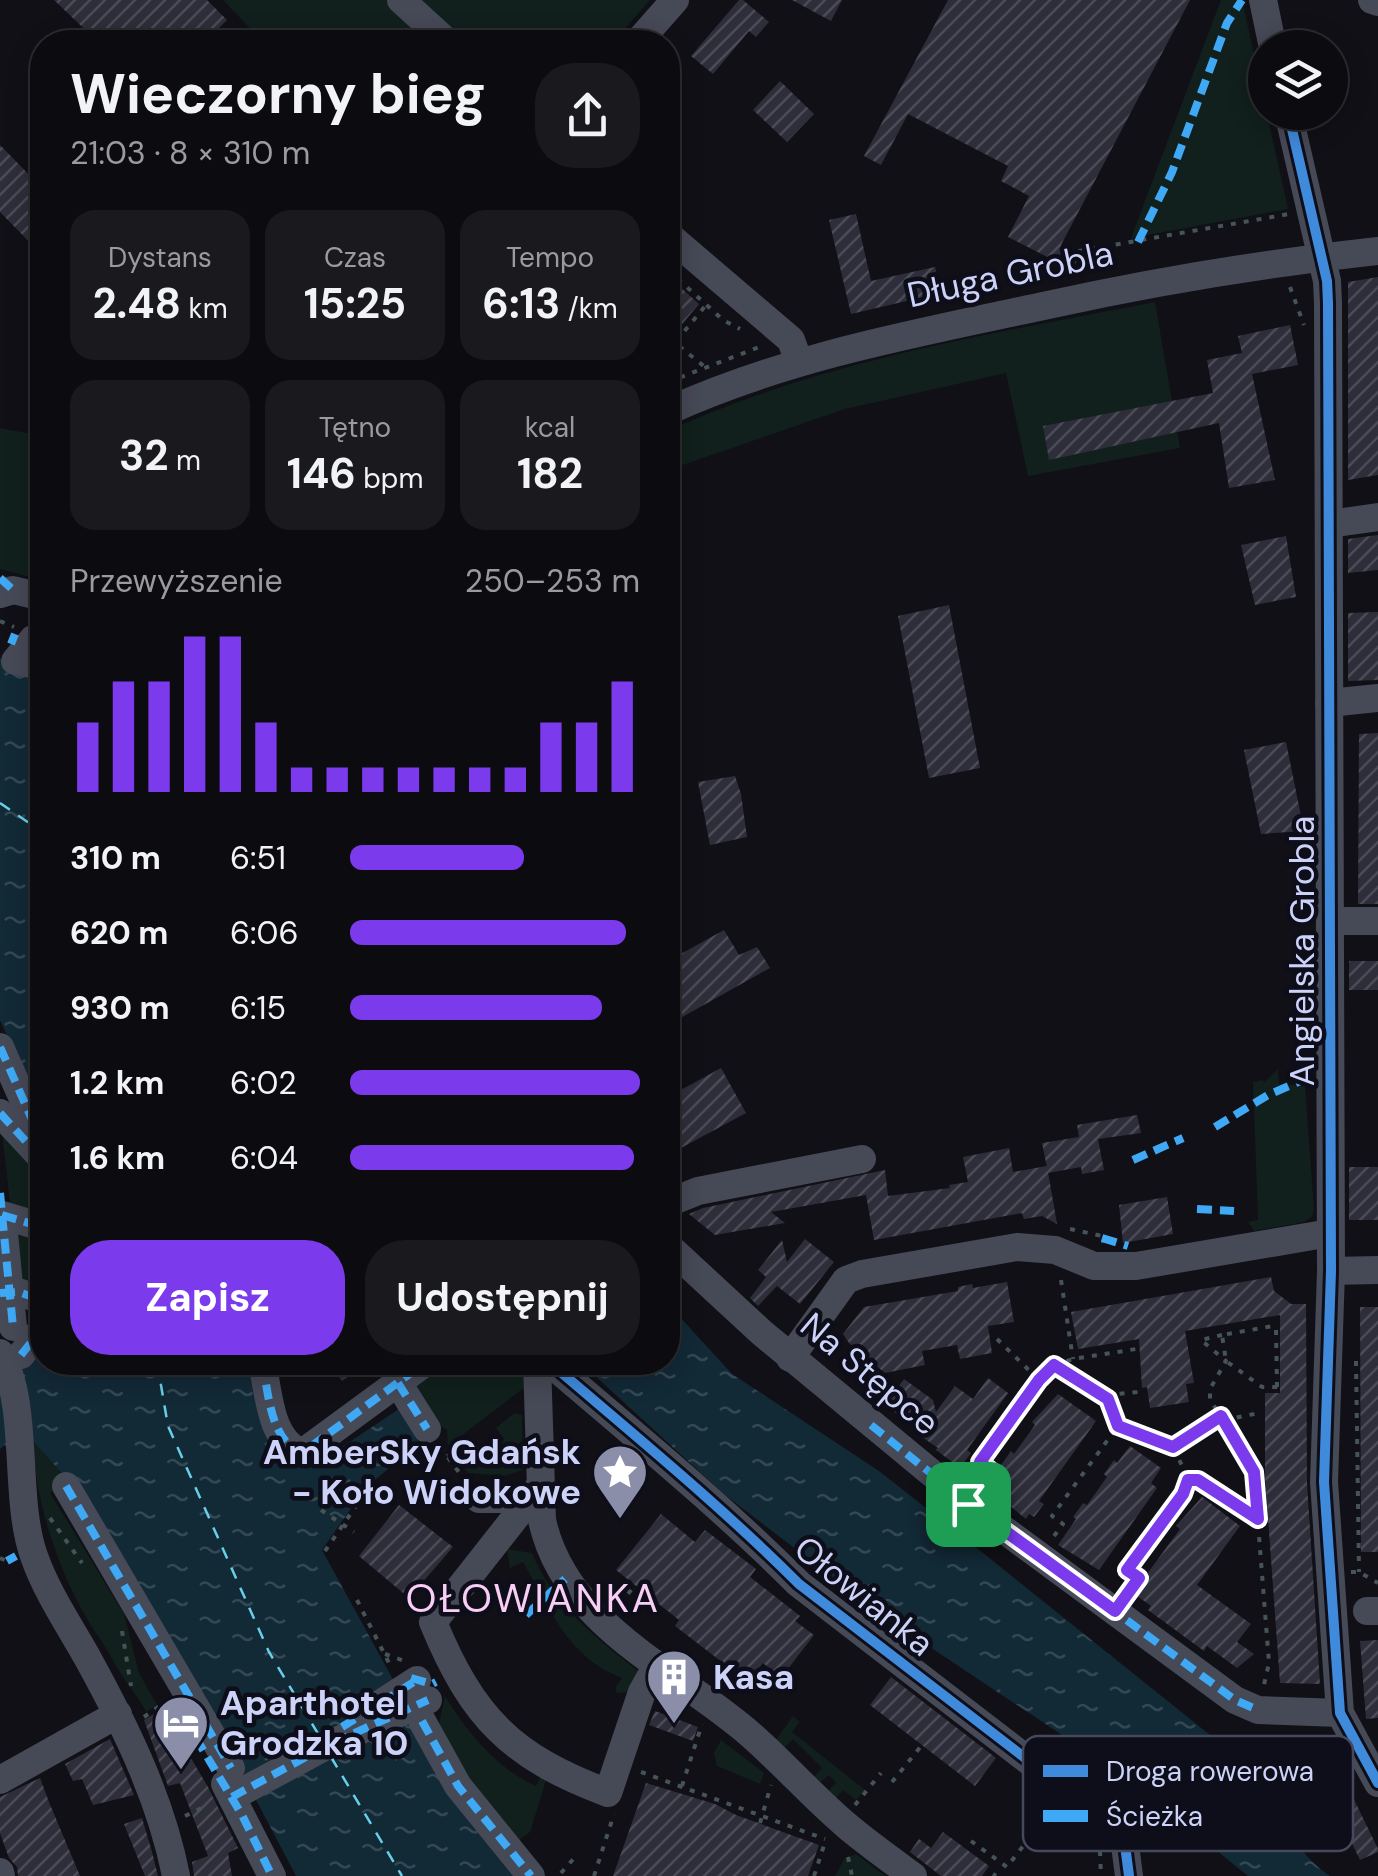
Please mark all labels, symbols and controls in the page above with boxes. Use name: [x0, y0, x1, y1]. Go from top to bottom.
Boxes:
map controls: [1248, 30, 1348, 130]
button: layers: [1248, 30, 1348, 130]
text: Wieczorny bieg: [70, 58, 486, 130]
button: share: [535, 63, 640, 168]
text: 21:03 · 8 × 310 m: [70, 132, 310, 174]
street label: Długa Grobla: [903, 230, 1117, 318]
text: Dystans: [108, 239, 212, 276]
text: Czas: [324, 239, 386, 276]
text: Tempo: [506, 239, 594, 276]
text: 2.48: [92, 276, 181, 331]
text: 15:25: [304, 276, 406, 331]
text: 6:13: [482, 276, 560, 331]
text: km: [181, 290, 228, 327]
text: /km: [560, 290, 618, 327]
text: Tętno: [319, 409, 391, 446]
text: kcal: [525, 409, 575, 446]
text: 32: [119, 428, 169, 483]
text: m: [169, 442, 201, 479]
text: 146: [287, 446, 356, 501]
text: 182: [517, 446, 583, 501]
text: bpm: [356, 460, 423, 497]
text: Przewyższenie: [70, 560, 283, 602]
text: 250–253 m: [465, 560, 640, 602]
street label: Angielska Grobla: [1279, 816, 1325, 1086]
text: 310 m: [70, 837, 161, 879]
text: 6:51: [230, 837, 286, 879]
text: 620 m: [70, 912, 168, 954]
text: 6:06: [230, 912, 299, 954]
text: 930 m: [70, 987, 170, 1029]
text: 6:15: [230, 987, 286, 1029]
text: 1.2 km: [70, 1062, 164, 1104]
text: 6:02: [230, 1062, 297, 1104]
text: 1.6 km: [70, 1137, 165, 1179]
text: 6:04: [230, 1137, 298, 1179]
button: Zapisz: [70, 1240, 345, 1355]
button: Udostępnij: [365, 1240, 640, 1355]
street label: Na Stępce: [791, 1302, 949, 1446]
place label: AmberSky Gdańsk - Koło Widokowe: [263, 1429, 581, 1515]
place icon: AmberSky Gdańsk - Koło Widokowe: [590, 1442, 650, 1521]
pin: [926, 1462, 1011, 1547]
icon: arrive: [941, 1477, 996, 1532]
street label: Ołowianka: [785, 1526, 943, 1666]
district label: OŁOWIANKA: [405, 1572, 661, 1624]
building icon: Kasa: [644, 1647, 704, 1726]
place label: Kasa: [713, 1654, 794, 1700]
place label: Aparthotel Grodzka 10: [220, 1680, 408, 1766]
hotel icon: Aparthotel Grodzka 10: [151, 1693, 211, 1772]
legend: [1023, 1736, 1353, 1851]
text: Droga rowerowa: [1106, 1753, 1314, 1790]
text: Ścieżka: [1106, 1798, 1203, 1835]

